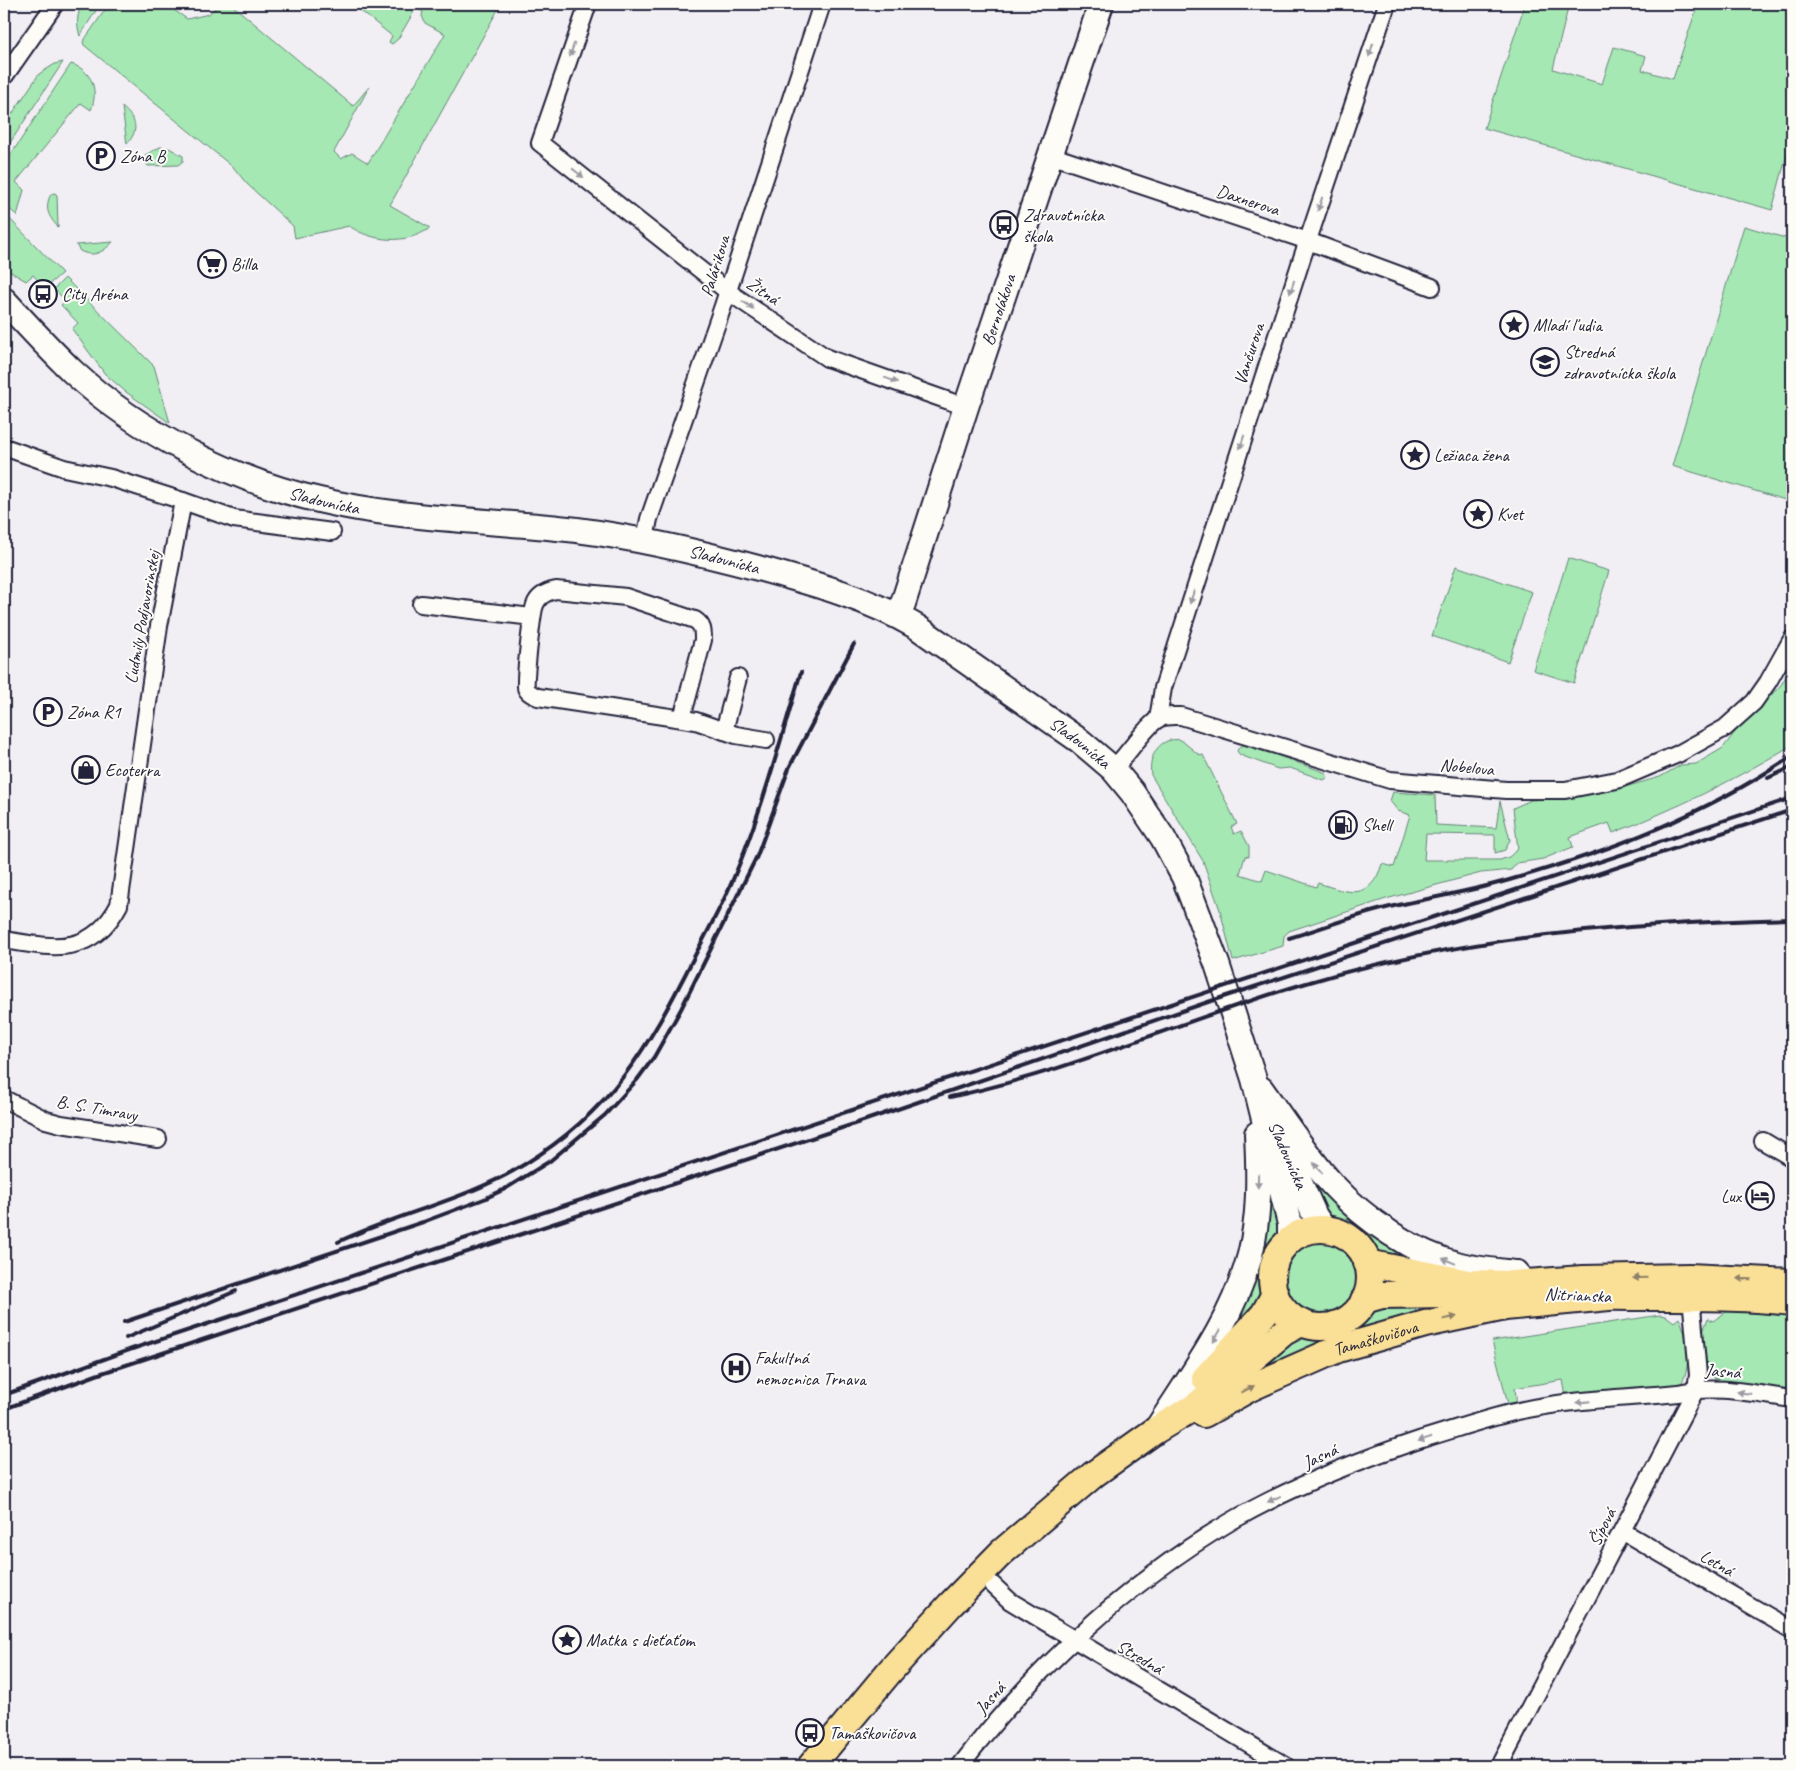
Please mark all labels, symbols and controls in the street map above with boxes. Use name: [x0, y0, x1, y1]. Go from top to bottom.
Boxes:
one-way arrow: [568, 43, 576, 58]
one-way arrow: [1367, 43, 1375, 58]
parking icon: Zóna B: [86, 141, 116, 171]
place label: Zóna B: [120, 145, 167, 167]
one-way arrow: [571, 168, 584, 179]
street label: Daxnerova: [1214, 180, 1283, 221]
one-way arrow: [1316, 197, 1324, 212]
place label: Zdravotnícka škola: [1023, 204, 1105, 247]
bus stop icon: Zdravotnícka škola: [989, 210, 1019, 240]
street label: Palárikova: [695, 231, 735, 299]
supermarket icon: Billa: [197, 249, 227, 279]
place label: Billa: [231, 253, 259, 275]
street label: Bernolákova: [976, 270, 1021, 348]
street label: Žitná: [742, 272, 785, 311]
bus stop icon: City Aréna: [28, 279, 58, 309]
one-way arrow: [1288, 280, 1296, 295]
place label: City Aréna: [62, 283, 129, 305]
one-way arrow: [741, 300, 755, 310]
place icon: Mladí ľudia: [1499, 310, 1529, 340]
place label: Mladí ľudia: [1533, 314, 1603, 336]
street label: Vančurova: [1229, 319, 1270, 387]
place label: Stredná zdravotnícka škola: [1564, 341, 1677, 384]
school or university icon: Stredná zdravotnícka škola: [1530, 347, 1560, 377]
one-way arrow: [884, 376, 899, 384]
one-way arrow: [1238, 435, 1246, 450]
place icon: Ležiaca žena: [1400, 440, 1430, 470]
place label: Ležiaca žena: [1434, 444, 1511, 466]
street label: Sladovnícka: [286, 482, 362, 519]
place icon: Kvet: [1463, 499, 1493, 529]
place label: Kvet: [1497, 503, 1525, 525]
street label: Sladovnícka: [687, 540, 763, 579]
street label: Ľudmily Podjavorinskej: [120, 547, 165, 685]
one-way arrow: [1188, 589, 1196, 604]
parking icon: Zóna R1: [33, 697, 63, 727]
place label: Zóna R1: [67, 701, 122, 723]
street label: Sladovnícka: [1045, 712, 1116, 774]
street label: Nobelova: [1439, 754, 1496, 780]
shop icon: Ecoterra: [71, 755, 101, 785]
place label: Ecoterra: [105, 759, 161, 781]
fuel station icon: Shell: [1328, 810, 1358, 840]
place label: Shell: [1362, 814, 1394, 836]
street label: B. S. Timravy: [55, 1090, 141, 1126]
street label: Sladovnícka: [1263, 1118, 1313, 1193]
one-way arrow: [1313, 1161, 1324, 1174]
one-way arrow: [1254, 1173, 1262, 1189]
hotel icon: Lux: [1745, 1181, 1775, 1211]
place label: Lux: [1721, 1185, 1743, 1207]
one-way arrow: [1441, 1257, 1456, 1265]
one-way arrow: [1632, 1274, 1648, 1282]
one-way arrow: [1735, 1275, 1751, 1283]
street label: Nitrianska: [1544, 1283, 1613, 1307]
one-way arrow: [1443, 1314, 1459, 1322]
street label: Tamaškovičova: [1330, 1315, 1422, 1361]
one-way arrow: [1212, 1329, 1221, 1342]
place label: Fakultná nemocnica Trnava: [755, 1347, 867, 1390]
hospital icon: Fakultná nemocnica Trnava: [721, 1353, 751, 1383]
street label: Jasná: [1703, 1358, 1744, 1384]
one-way arrow: [1241, 1385, 1255, 1393]
one-way arrow: [1736, 1389, 1752, 1397]
one-way arrow: [1574, 1398, 1590, 1406]
one-way arrow: [1417, 1435, 1432, 1443]
street label: Jasná: [1298, 1438, 1343, 1474]
one-way arrow: [1267, 1495, 1282, 1504]
street label: Šípová: [1583, 1503, 1622, 1549]
street label: Letná: [1696, 1545, 1740, 1582]
place icon: Matka s dieťaťom: [552, 1625, 582, 1655]
place label: Matka s dieťaťom: [586, 1629, 697, 1651]
street label: Stredná: [1113, 1635, 1169, 1681]
street label: Jasná: [969, 1676, 1011, 1719]
bus stop icon: Tamaškovičova: [795, 1718, 825, 1748]
place label: Tamaškovičova: [829, 1722, 917, 1744]

